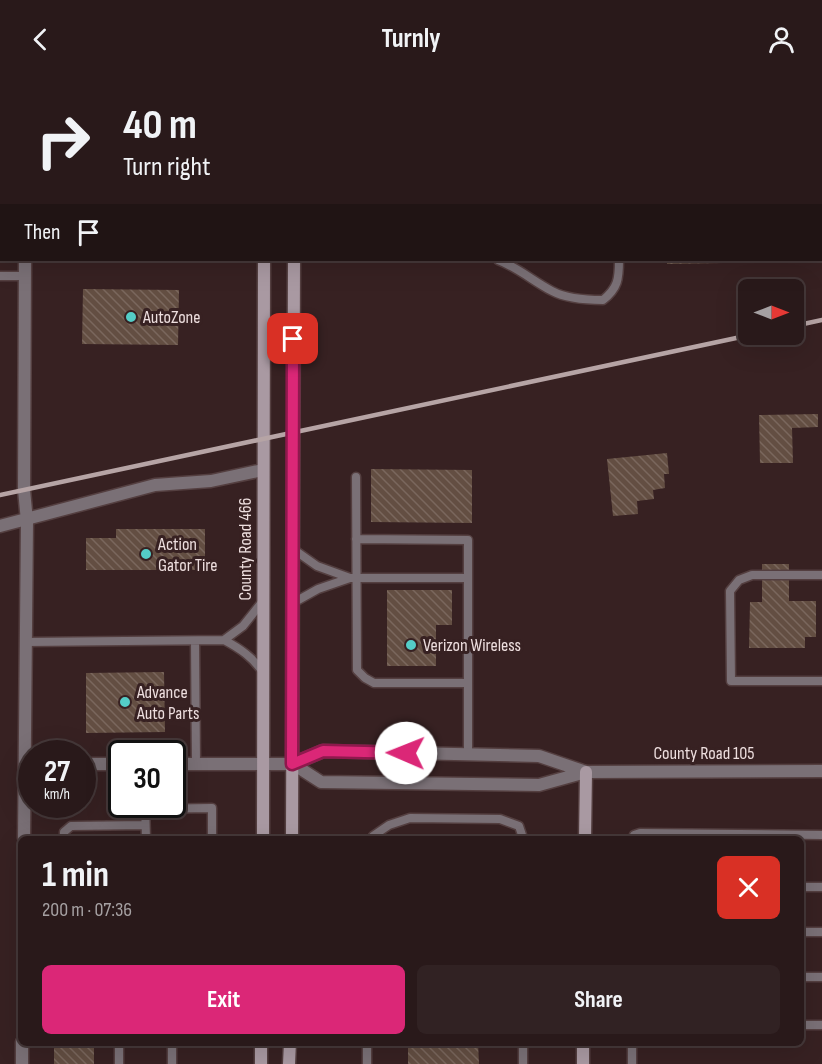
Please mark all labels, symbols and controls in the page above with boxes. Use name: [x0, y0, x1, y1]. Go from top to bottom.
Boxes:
icon: back: [24, 23, 57, 56]
text: Turnly: [381, 23, 441, 55]
icon: person: [765, 23, 798, 56]
text: 40 m: [123, 100, 197, 151]
icon: right: [24, 102, 102, 180]
text: Turn right: [123, 151, 210, 183]
icon: arrive: [72, 216, 105, 249]
text: Then: [24, 219, 60, 246]
north arrow: [738, 279, 804, 345]
map controls: [738, 279, 804, 345]
place label: AutoZone: [142, 307, 201, 328]
marker: AutoZone: [124, 310, 138, 324]
pin: [267, 313, 318, 364]
icon: arrive: [276, 322, 309, 355]
street label: County Road 466: [235, 497, 256, 600]
place label: Action Gator Tire: [157, 534, 217, 576]
marker: Action Gator Tire: [139, 547, 153, 561]
place label: Verizon Wireless: [423, 635, 521, 656]
marker: Verizon Wireless: [404, 638, 418, 652]
place label: Advance Auto Parts: [136, 682, 199, 724]
marker: Advance Auto Parts: [118, 695, 132, 709]
position arrow: [374, 721, 438, 785]
speed limit sign: 30: [108, 740, 186, 818]
street label: County Road 105: [653, 743, 755, 764]
text: 27: [44, 754, 70, 790]
text: km/h: [44, 785, 70, 804]
text: 1 min: [42, 854, 109, 897]
button: close: [717, 856, 780, 919]
text: 200 m · 07:36: [42, 898, 132, 922]
button: Exit: [42, 965, 405, 1034]
button: Share: [417, 965, 780, 1034]

